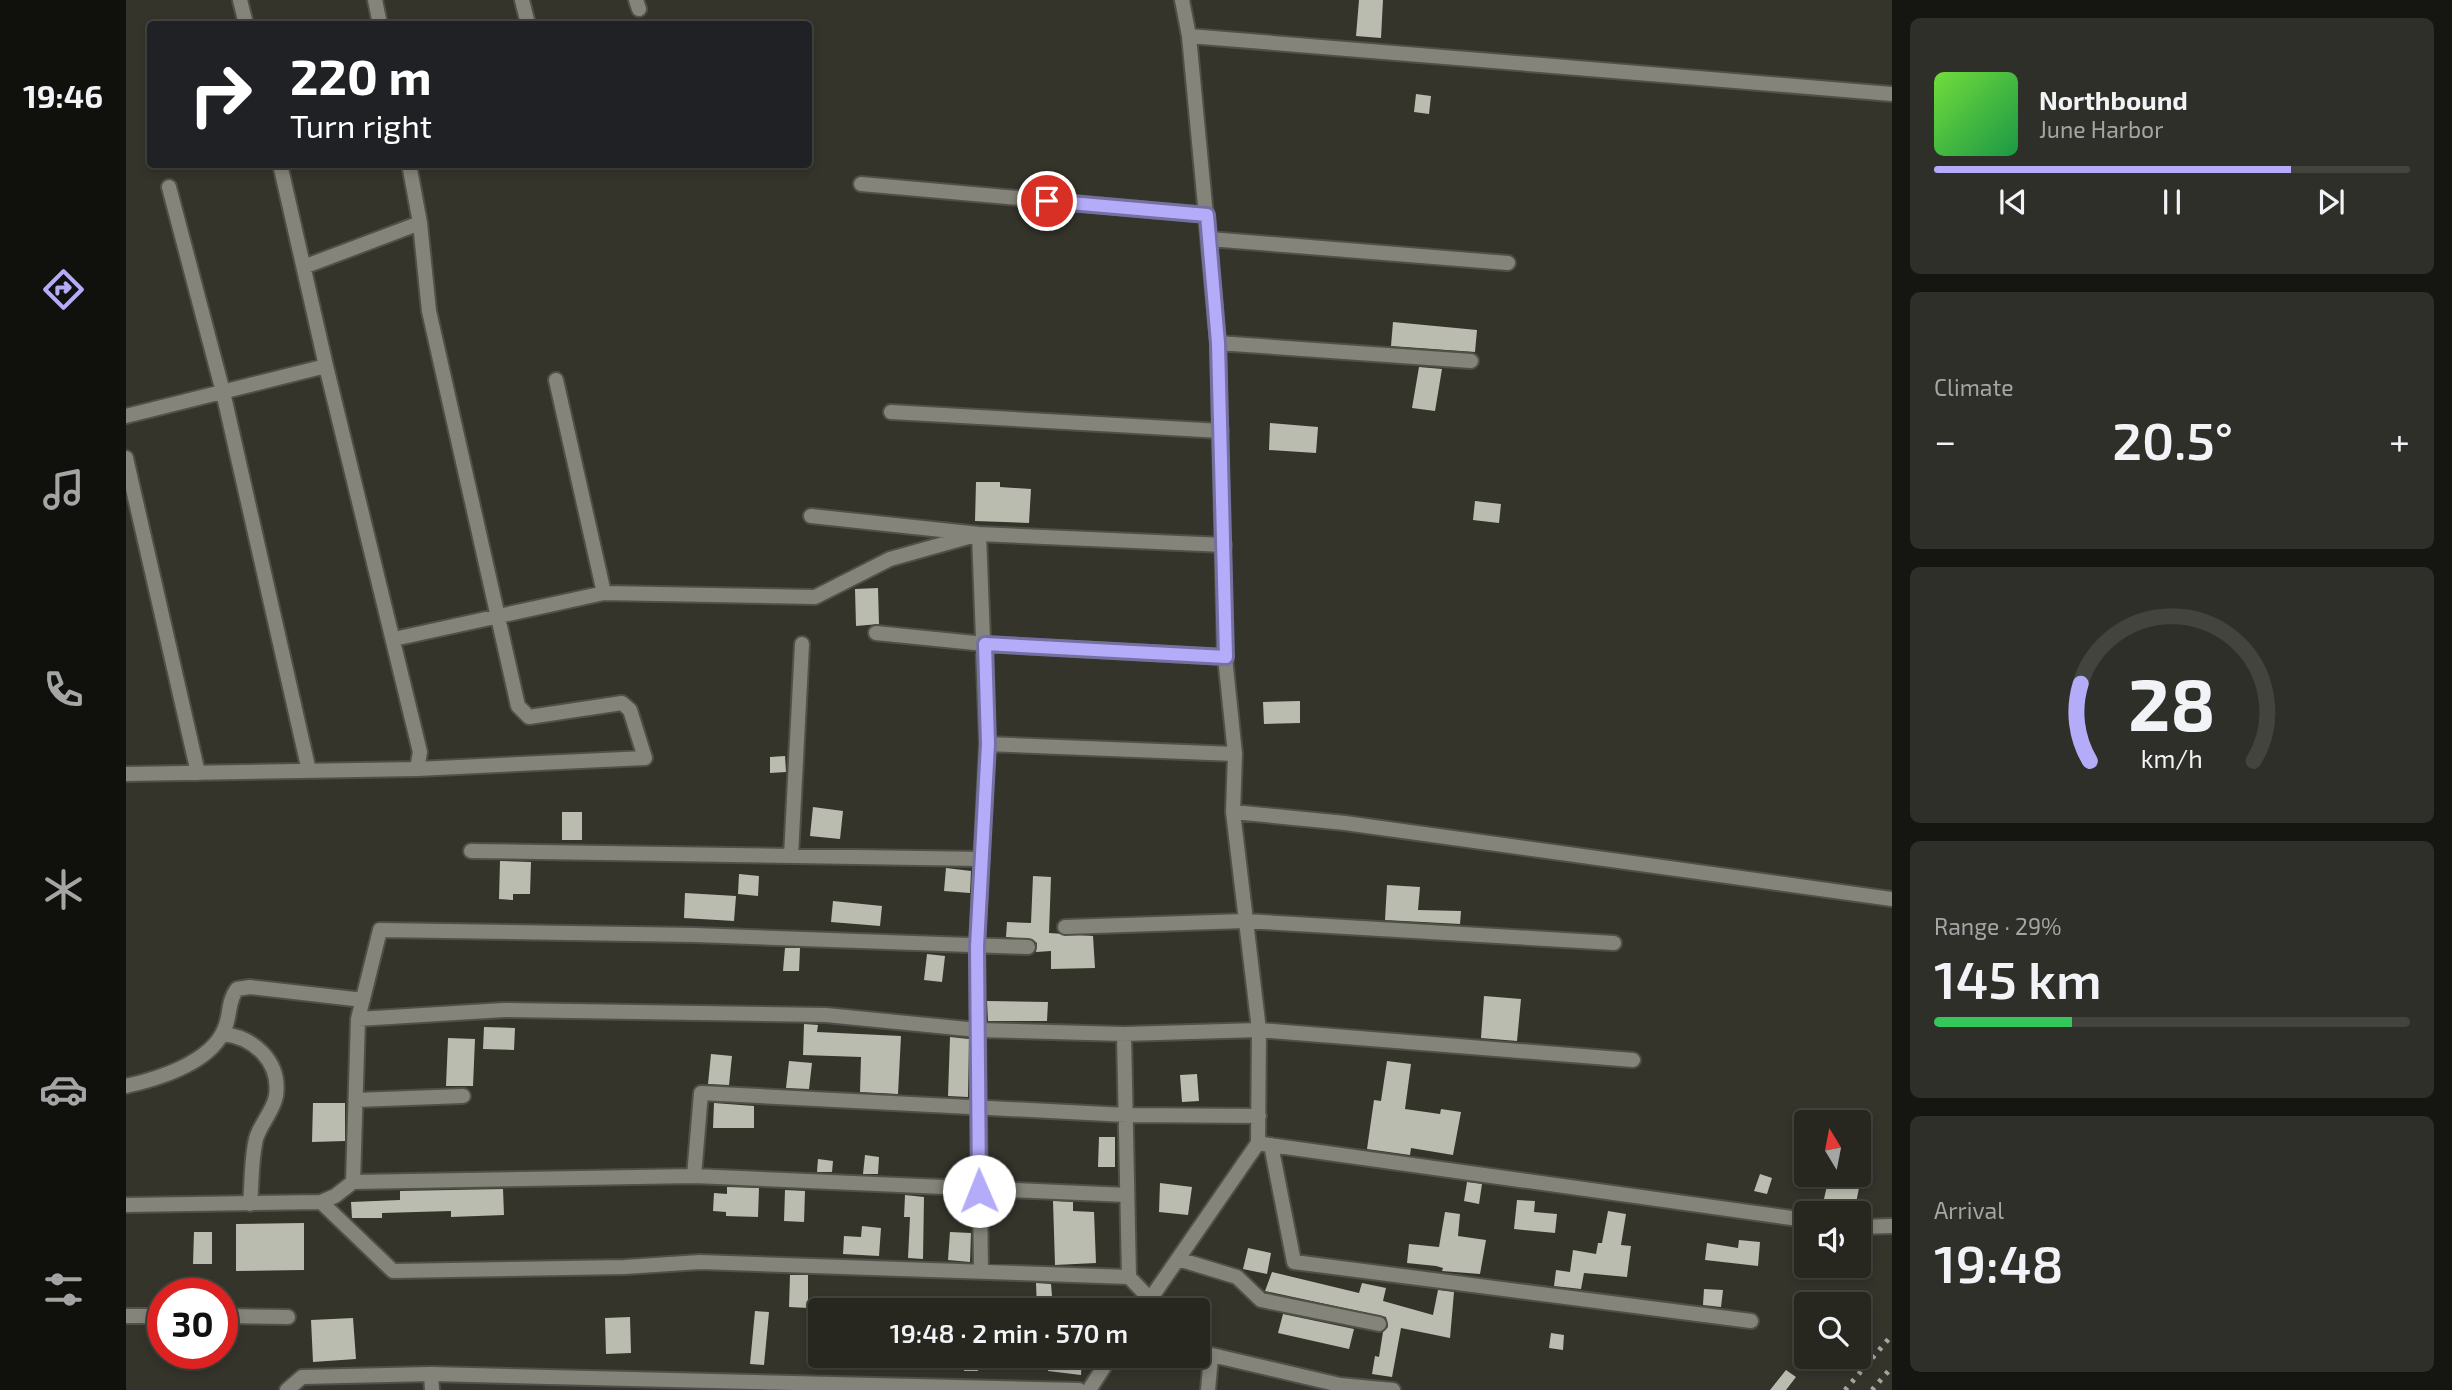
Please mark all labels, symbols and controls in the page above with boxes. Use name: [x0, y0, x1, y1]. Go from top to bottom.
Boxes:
text: 220 m: [290, 46, 432, 105]
icon: right: [175, 49, 266, 140]
text: 19:46: [23, 76, 103, 114]
text: Northbound: [2039, 84, 2188, 115]
text: Turn right: [290, 106, 432, 144]
text: June Harbor: [2039, 115, 2163, 143]
pin: [1017, 171, 1077, 231]
icon: arrive: [1028, 182, 1066, 220]
icon: previous: [1994, 183, 2032, 221]
icon: pause: [2153, 183, 2191, 221]
icon: next: [2312, 183, 2350, 221]
icon: directions: [39, 265, 88, 314]
text: Climate: [1934, 373, 2014, 401]
text: 20.5°: [2112, 408, 2233, 470]
text: −: [1934, 417, 1956, 463]
text: +: [2389, 417, 2410, 463]
icon: music: [39, 465, 88, 514]
text: 28: [2128, 658, 2216, 746]
icon: phone: [39, 665, 88, 714]
text: km/h: [2141, 743, 2203, 773]
icon: climate: [39, 865, 88, 914]
text: Range · 29%: [1934, 912, 2062, 940]
text: 145 km: [1934, 947, 2102, 1009]
icon: car: [39, 1065, 88, 1114]
north arrow: [1794, 1110, 1871, 1186]
map controls: [1794, 1110, 1871, 1369]
position arrow: [942, 1154, 1016, 1228]
text: Arrival: [1934, 1196, 2004, 1224]
button: sound: [1794, 1201, 1871, 1278]
text: 19:48: [1934, 1231, 2064, 1293]
icon: filters: [39, 1265, 88, 1314]
speed limit sign: 30: [147, 1278, 238, 1369]
button: search: [1794, 1292, 1871, 1369]
text: 19:48 · 2 min · 570 m: [890, 1317, 1128, 1348]

